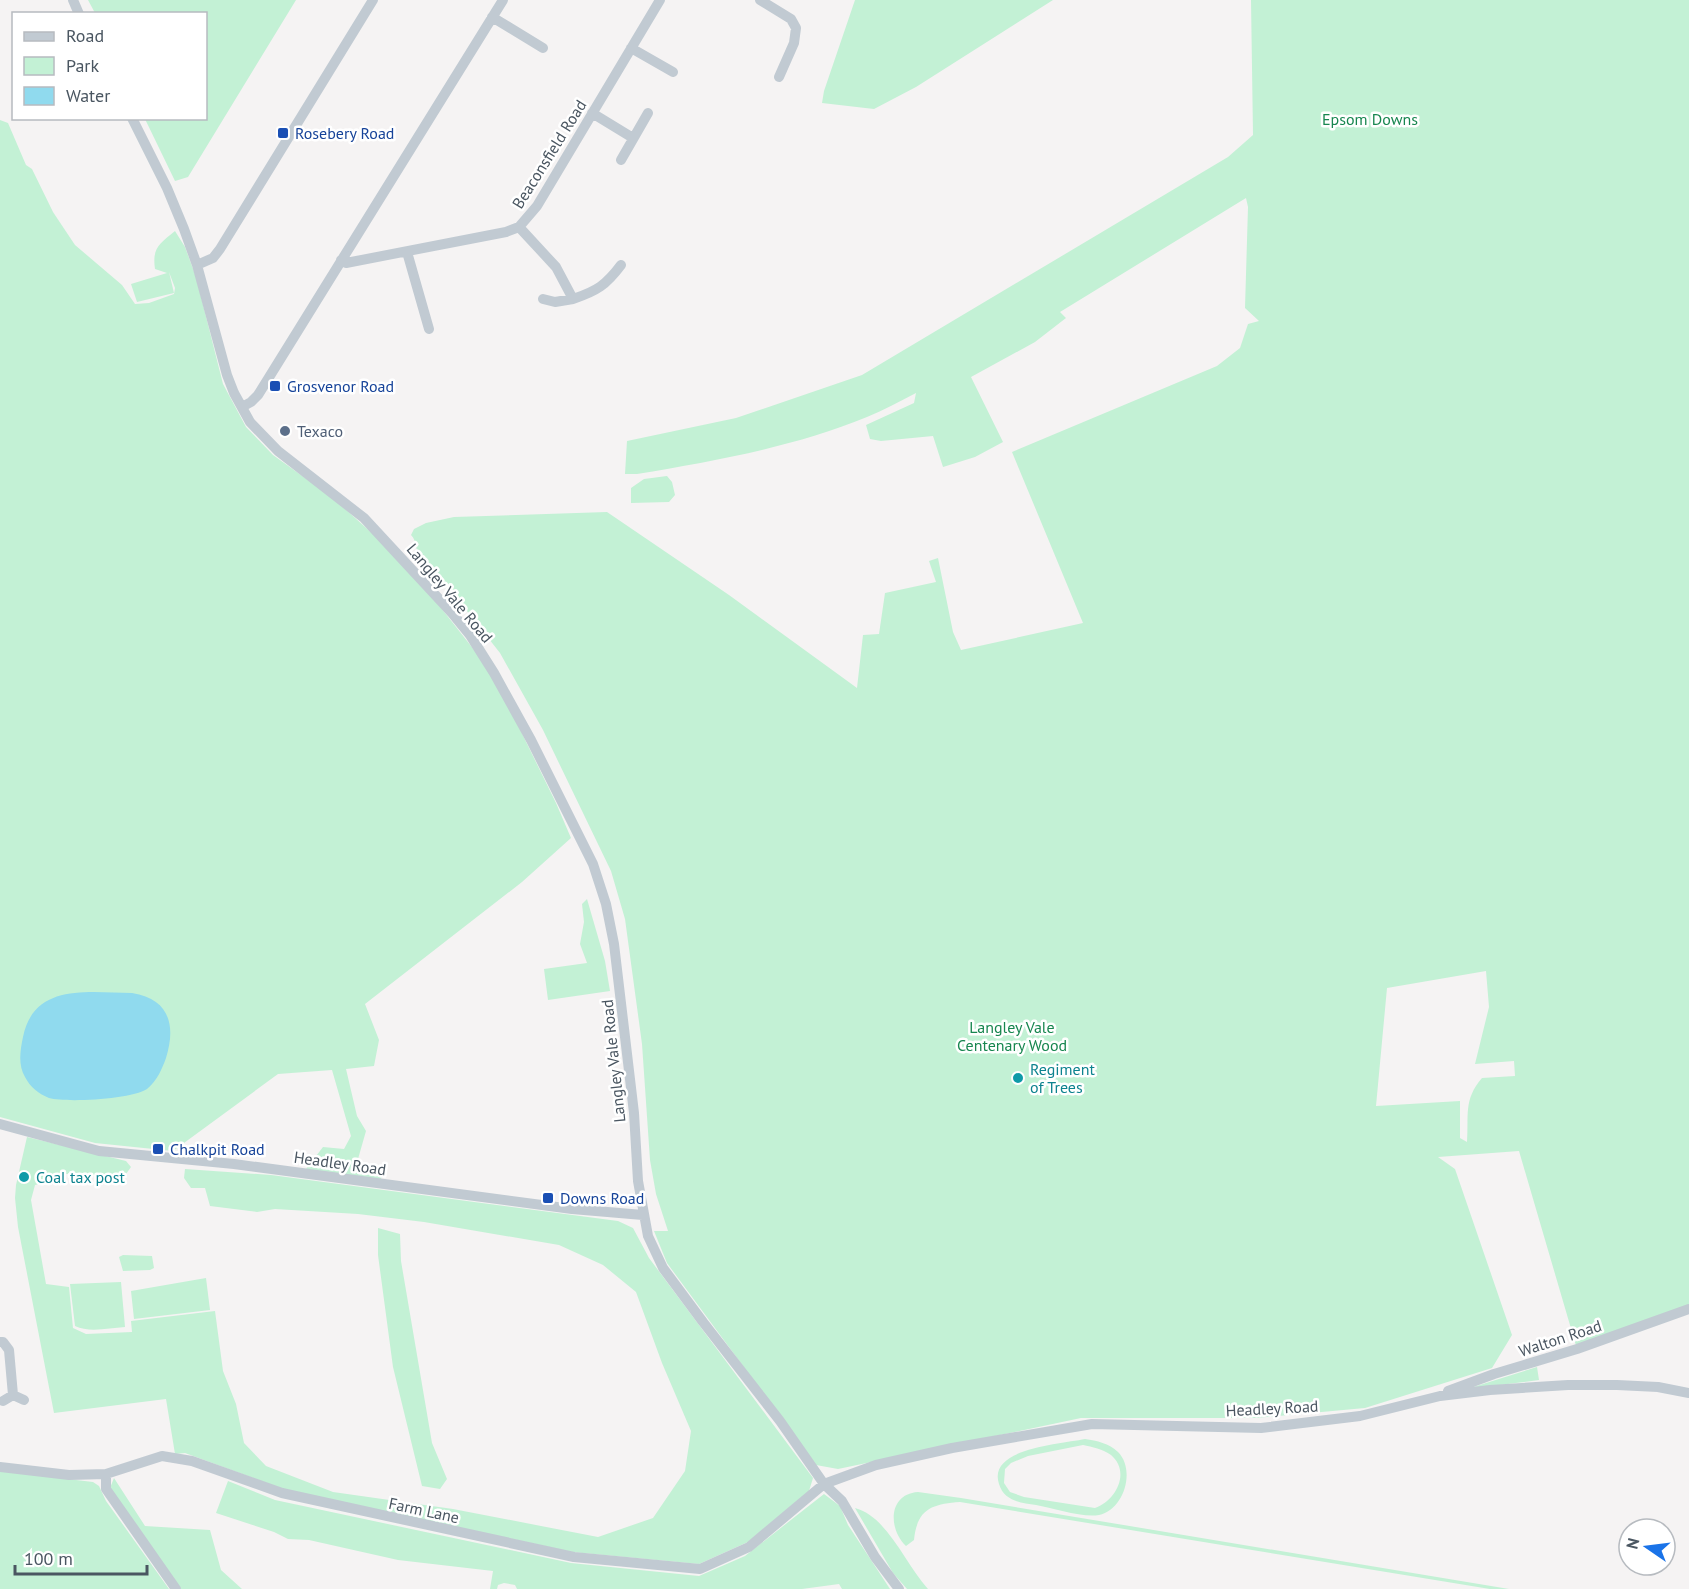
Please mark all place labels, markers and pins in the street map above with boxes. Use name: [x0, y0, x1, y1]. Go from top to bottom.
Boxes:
place label: Rosebery Road: [295, 123, 394, 143]
marker: Rosebery Road: [276, 126, 290, 140]
place label: Grosvenor Road: [287, 376, 394, 396]
marker: Grosvenor Road: [268, 379, 282, 393]
place label: Texaco: [297, 421, 343, 441]
marker: Texaco: [278, 424, 292, 438]
place label: Regiment of Trees: [1030, 1059, 1095, 1097]
marker: Regiment of Trees: [1011, 1071, 1025, 1085]
place label: Chalkpit Road: [170, 1139, 265, 1159]
marker: Chalkpit Road: [151, 1142, 165, 1156]
place label: Coal tax post: [36, 1167, 125, 1187]
marker: Coal tax post: [17, 1170, 31, 1184]
place label: Downs Road: [560, 1188, 644, 1208]
marker: Downs Road: [541, 1191, 555, 1205]

